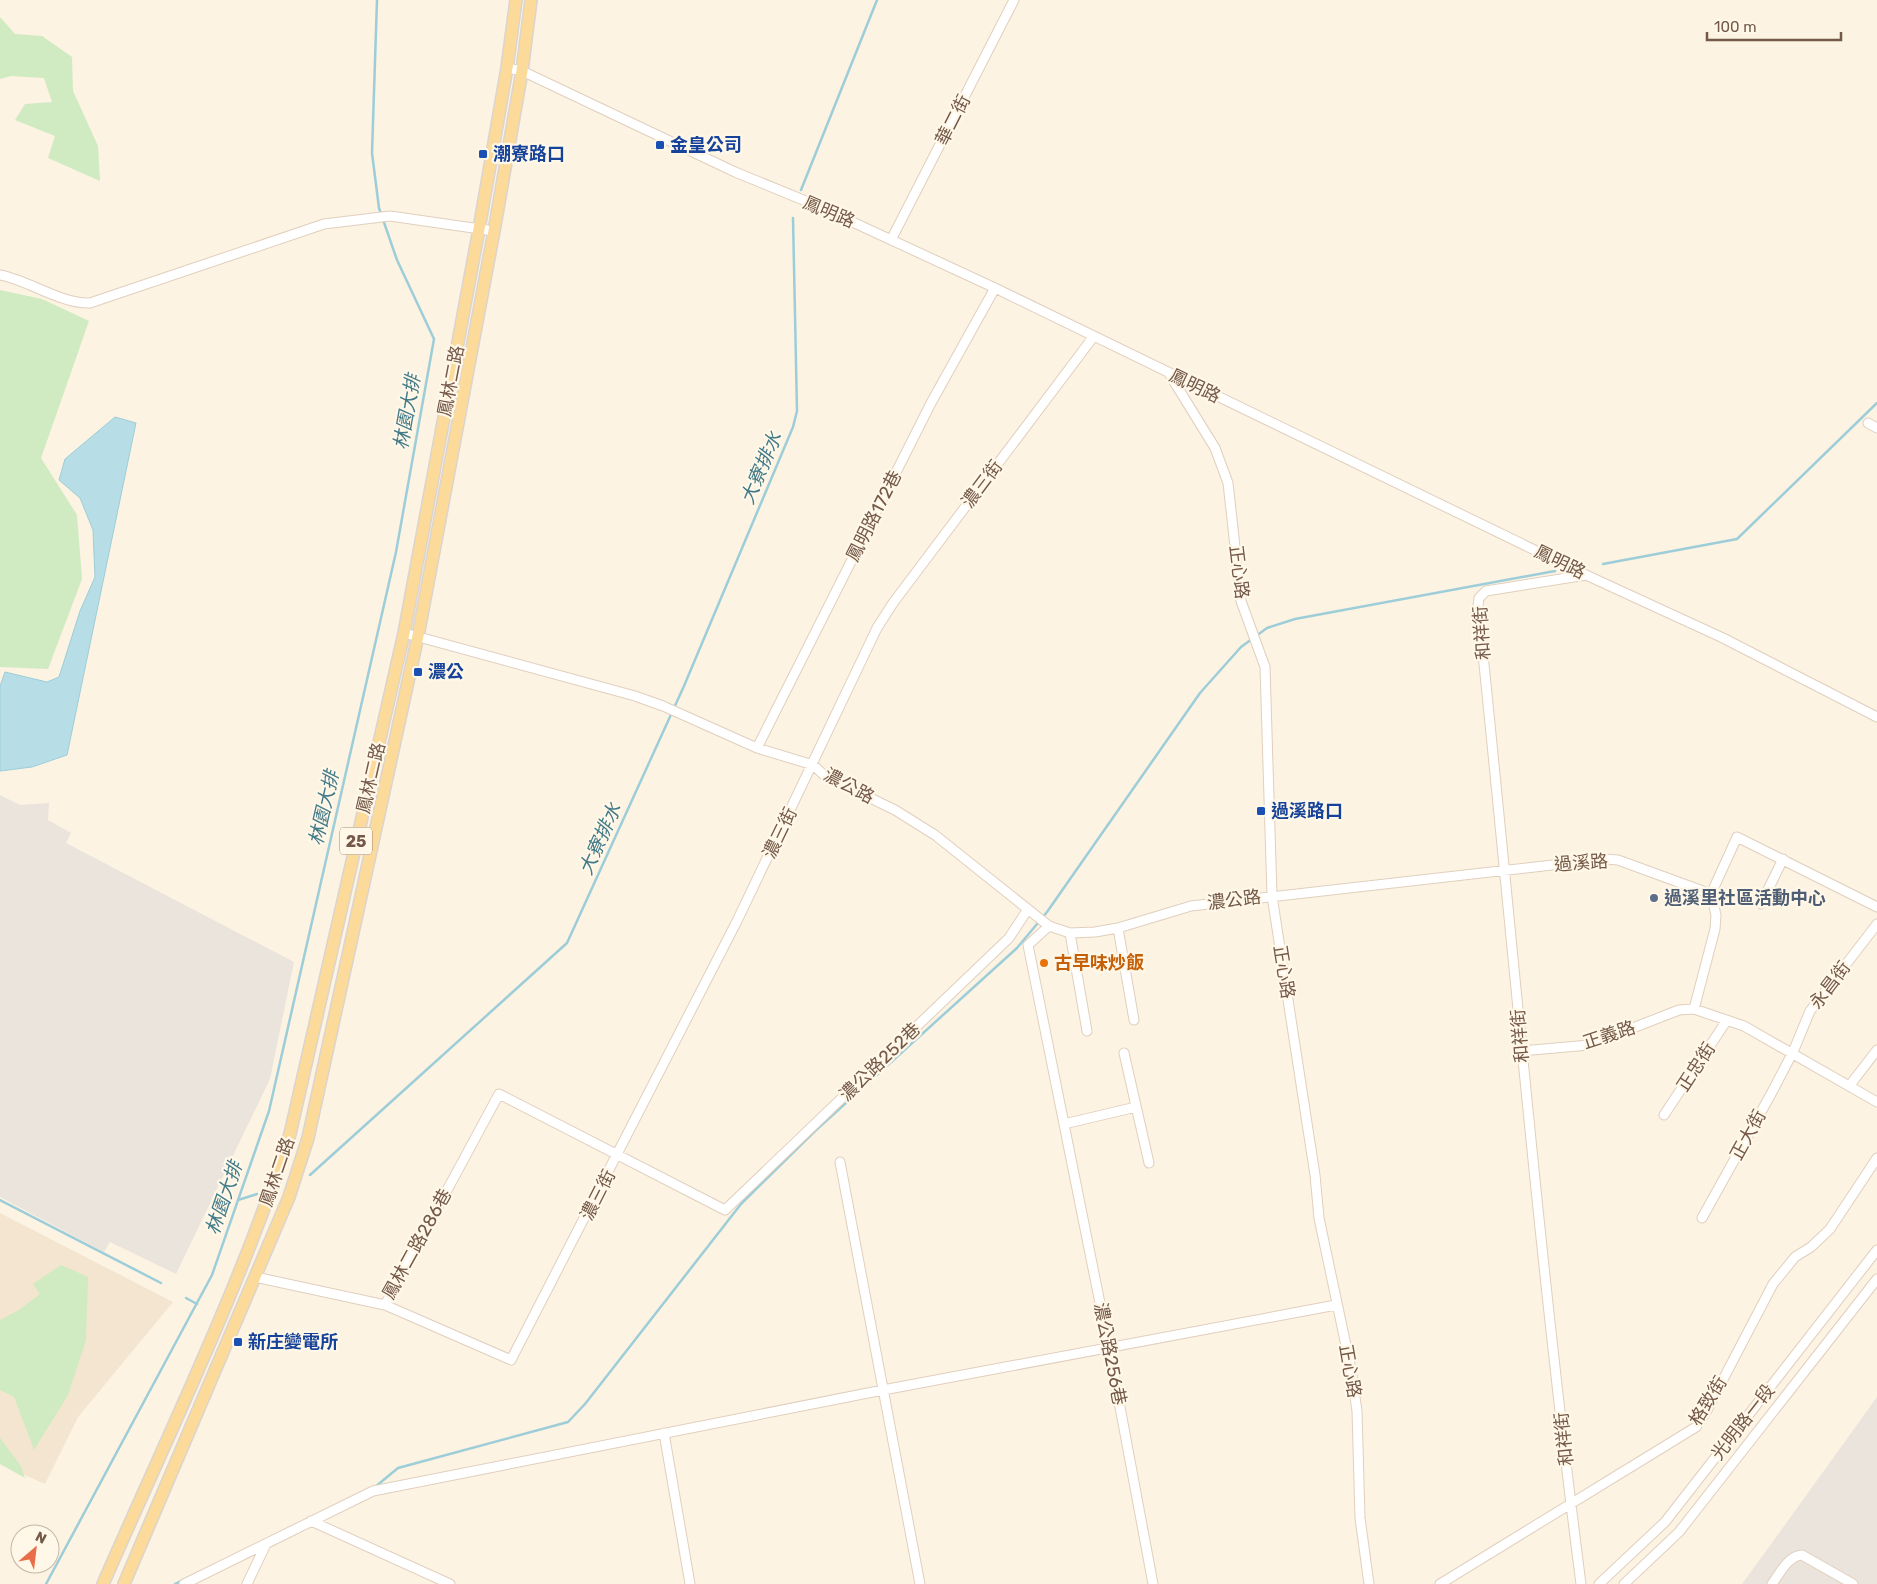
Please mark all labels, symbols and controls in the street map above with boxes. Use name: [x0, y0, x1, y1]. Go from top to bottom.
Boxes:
scale bar: [1707, 10, 1841, 42]
text: 100 m: [1714, 18, 1756, 36]
street label: 華二街: [931, 91, 975, 149]
place label: 金皇公司: [670, 134, 742, 156]
marker: 金皇公司: [654, 139, 666, 151]
place label: 潮寮路口: [493, 143, 565, 165]
marker: 潮寮路口: [477, 148, 489, 160]
street label: 鳳明路: [800, 191, 858, 233]
street label: 鳳林二路: [433, 344, 469, 418]
street label: 鳳明路: [1166, 364, 1224, 408]
water label: 林園大排: [389, 370, 425, 451]
water label: 大寮排水: [736, 428, 787, 507]
street label: 濃三街: [957, 456, 1007, 512]
street label: 鳳明路172巷: [842, 467, 906, 565]
street label: 鳳明路: [1531, 540, 1589, 584]
street label: 正心路: [1225, 544, 1253, 600]
street label: 和祥街: [1469, 605, 1495, 661]
place label: 濃公: [428, 661, 464, 683]
marker: 濃公: [412, 666, 424, 678]
street label: 鳳林二路: [352, 740, 390, 816]
street label: 濃公路: [820, 764, 878, 808]
water label: 林園大排: [304, 765, 344, 848]
water label: 大寮排水: [574, 799, 626, 878]
place label: 過溪路口: [1271, 800, 1343, 822]
street label: 濃三街: [758, 804, 802, 862]
marker: 過溪路口: [1255, 805, 1267, 817]
road number: 25: [340, 828, 372, 854]
street label: 過溪路: [1553, 850, 1609, 876]
street label: 濃公路: [1206, 886, 1262, 914]
place label: 過溪里社區活動中心: [1664, 887, 1826, 909]
marker: 過溪里社區活動中心: [1648, 892, 1660, 904]
street label: 正心路: [1269, 944, 1299, 1000]
place label: 古早味炒飯: [1054, 952, 1144, 974]
marker: 古早味炒飯: [1038, 957, 1050, 969]
street label: 永昌街: [1805, 957, 1855, 1013]
street label: 和祥街: [1507, 1008, 1533, 1064]
street label: 正義路: [1580, 1016, 1638, 1054]
street label: 濃公路252巷: [835, 1018, 925, 1106]
street label: 正忠街: [1672, 1038, 1720, 1096]
street label: 正大街: [1725, 1106, 1771, 1164]
street label: 鳳林二路: [255, 1134, 299, 1210]
water label: 林園大排: [201, 1155, 248, 1238]
street label: 濃三街: [576, 1166, 620, 1224]
street label: 鳳林二路286巷: [378, 1185, 456, 1303]
street label: 濃公路256巷: [1089, 1301, 1131, 1407]
place label: 新庄變電所: [248, 1331, 338, 1353]
marker: 新庄變電所: [232, 1336, 244, 1348]
street label: 正心路: [1334, 1343, 1366, 1399]
street label: 格致街: [1684, 1372, 1732, 1430]
street label: 光明路一段: [1707, 1380, 1779, 1464]
street label: 和祥街: [1550, 1411, 1578, 1467]
north arrow: [10, 1524, 60, 1574]
text: N: [32, 1528, 49, 1548]

